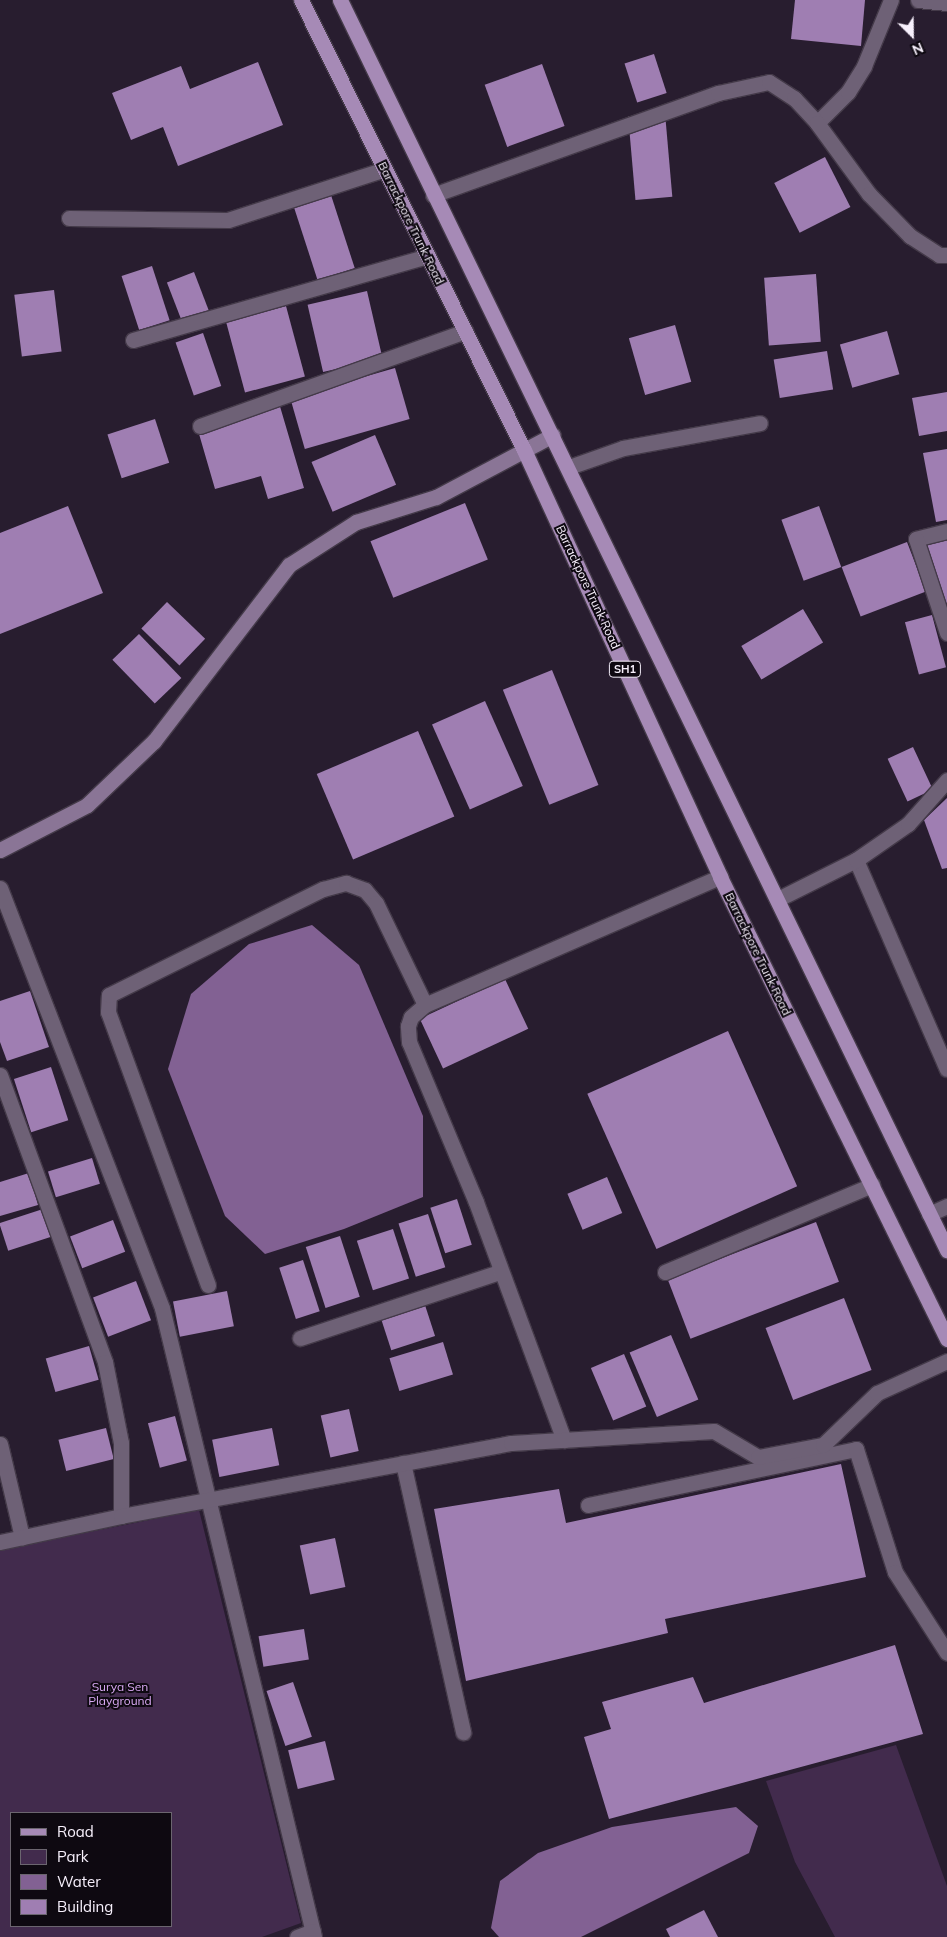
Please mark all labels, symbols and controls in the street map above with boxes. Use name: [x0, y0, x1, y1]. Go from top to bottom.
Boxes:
north arrow: [887, 10, 937, 60]
text: N: [909, 38, 926, 59]
street label: Barrackpore Trunk Road: [375, 159, 447, 287]
street label: Barrackpore Trunk Road: [553, 523, 623, 651]
road number: SH1: [609, 661, 641, 678]
street label: Barrackpore Trunk Road: [722, 890, 794, 1018]
park label: Surya Sen Playground: [88, 1680, 152, 1708]
legend: [10, 1812, 172, 1927]
text: Road: [57, 1822, 94, 1841]
text: Park: [57, 1847, 89, 1866]
text: Water: [57, 1872, 101, 1891]
text: Building: [57, 1897, 113, 1916]

